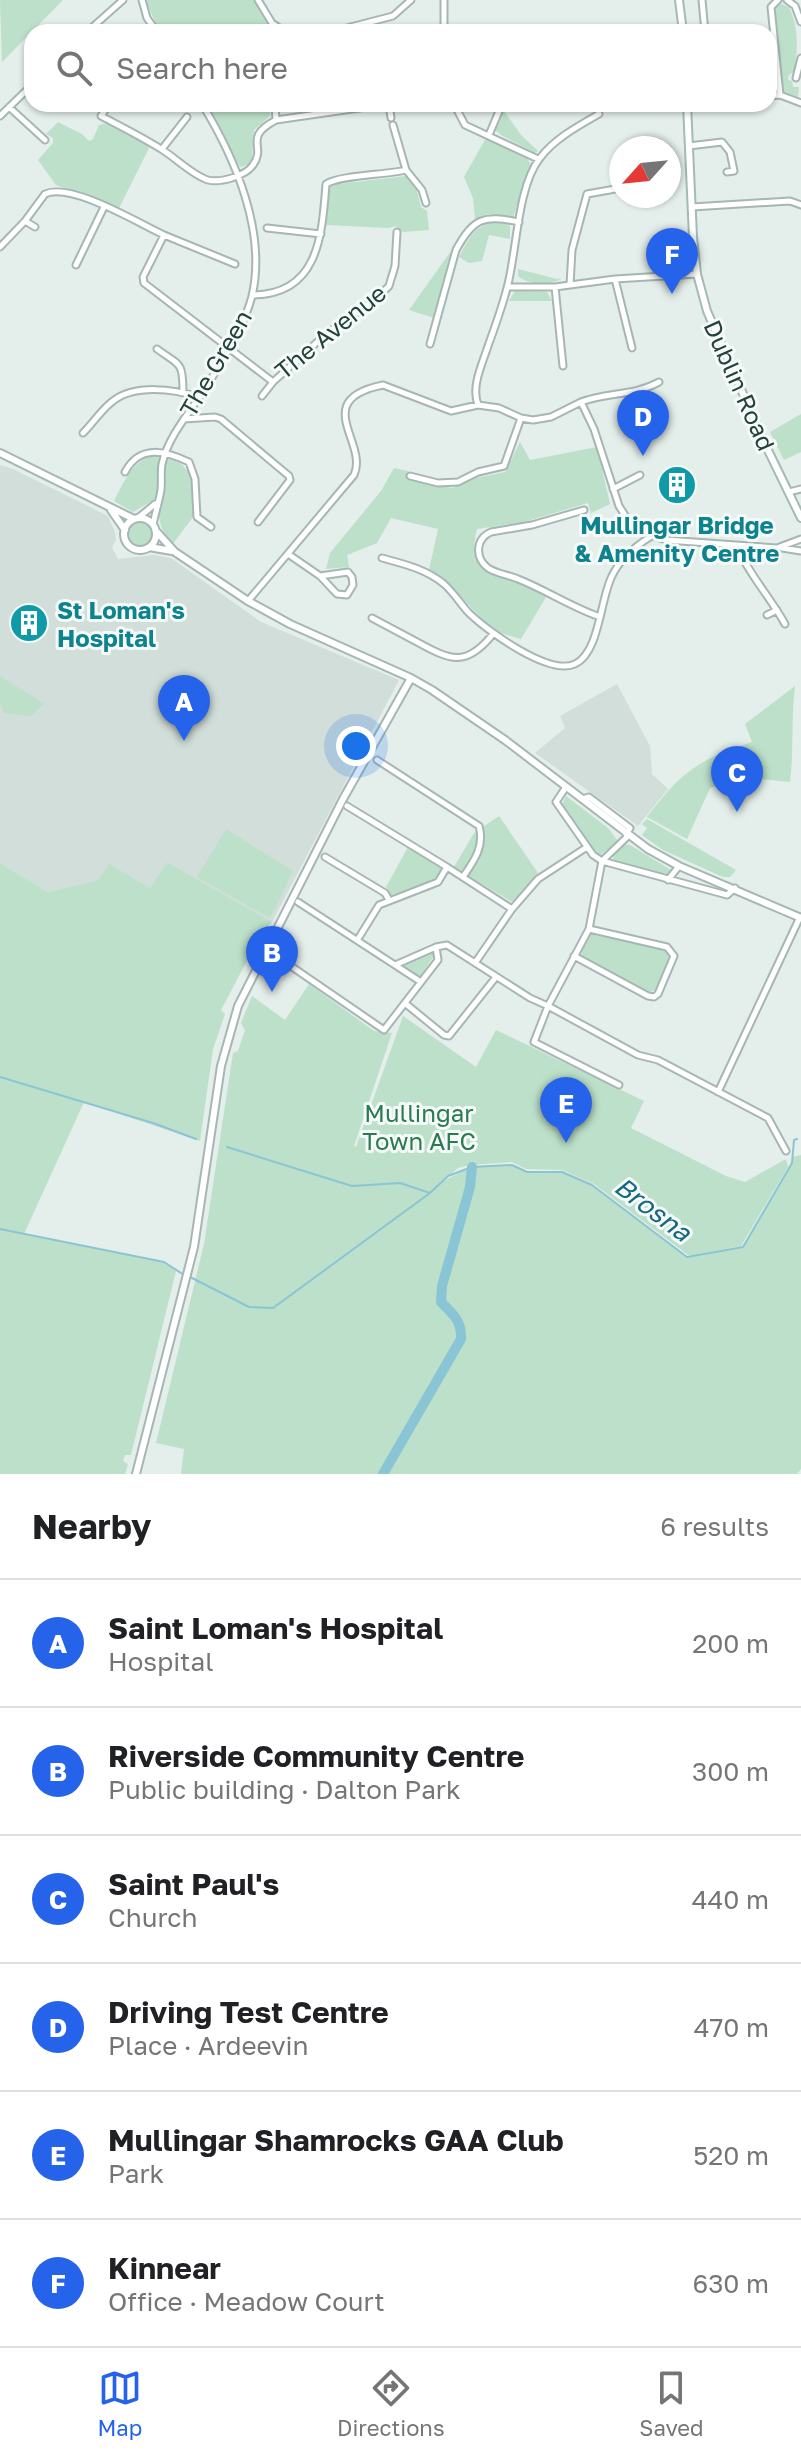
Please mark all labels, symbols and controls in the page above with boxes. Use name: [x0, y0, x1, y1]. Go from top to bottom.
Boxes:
search box: [24, 24, 777, 112]
icon: search: [52, 46, 96, 90]
text: Search here: [116, 50, 288, 86]
north arrow: [609, 136, 681, 208]
pin: F: [646, 228, 698, 294]
street label: The Avenue: [269, 277, 391, 385]
street label: The Green: [173, 305, 257, 421]
street label: Dublin Road: [698, 315, 782, 455]
pin: D: [617, 390, 669, 456]
building icon: Mullingar Bridge & Amenity Centre: [656, 464, 698, 506]
place label: Mullingar Bridge & Amenity Centre: [574, 510, 780, 567]
place label: St Loman's Hospital: [57, 595, 185, 652]
building icon: St Loman's Hospital: [8, 602, 50, 644]
pin: A: [158, 675, 210, 741]
your location: [336, 726, 376, 766]
pin: C: [711, 746, 763, 812]
pin: B: [246, 926, 298, 992]
pin: E: [540, 1077, 592, 1143]
park label: Mullingar Town AFC: [362, 1098, 476, 1155]
water label: Brosna: [609, 1170, 698, 1248]
text: Nearby: [32, 1506, 152, 1546]
text: 6 results: [660, 1511, 769, 1542]
text: Saint Loman's Hospital: [108, 1610, 443, 1646]
text: A: [49, 1628, 67, 1659]
text: 200 m: [692, 1628, 769, 1659]
text: Hospital: [108, 1646, 214, 1677]
text: Riverside Community Centre: [108, 1738, 524, 1774]
text: B: [49, 1756, 67, 1787]
text: 300 m: [692, 1756, 769, 1787]
text: Public building · Dalton Park: [108, 1774, 461, 1805]
text: Saint Paul's: [108, 1866, 279, 1902]
text: C: [49, 1884, 67, 1915]
text: 440 m: [692, 1884, 769, 1915]
text: Church: [108, 1902, 197, 1933]
text: Driving Test Centre: [108, 1994, 389, 2030]
text: D: [49, 2012, 67, 2043]
text: 470 m: [694, 2012, 769, 2043]
text: Place · Ardeevin: [108, 2030, 309, 2061]
text: Mullingar Shamrocks GAA Club: [108, 2122, 564, 2158]
text: E: [50, 2140, 66, 2171]
text: 520 m: [693, 2140, 769, 2171]
text: Park: [108, 2158, 164, 2189]
text: Kinnear: [108, 2250, 221, 2286]
text: F: [50, 2268, 66, 2299]
text: 630 m: [692, 2268, 769, 2299]
text: Office · Meadow Court: [108, 2286, 385, 2317]
tab: Map: [97, 2366, 142, 2441]
tab: Directions: [337, 2366, 445, 2441]
tab: Saved: [639, 2366, 704, 2441]

